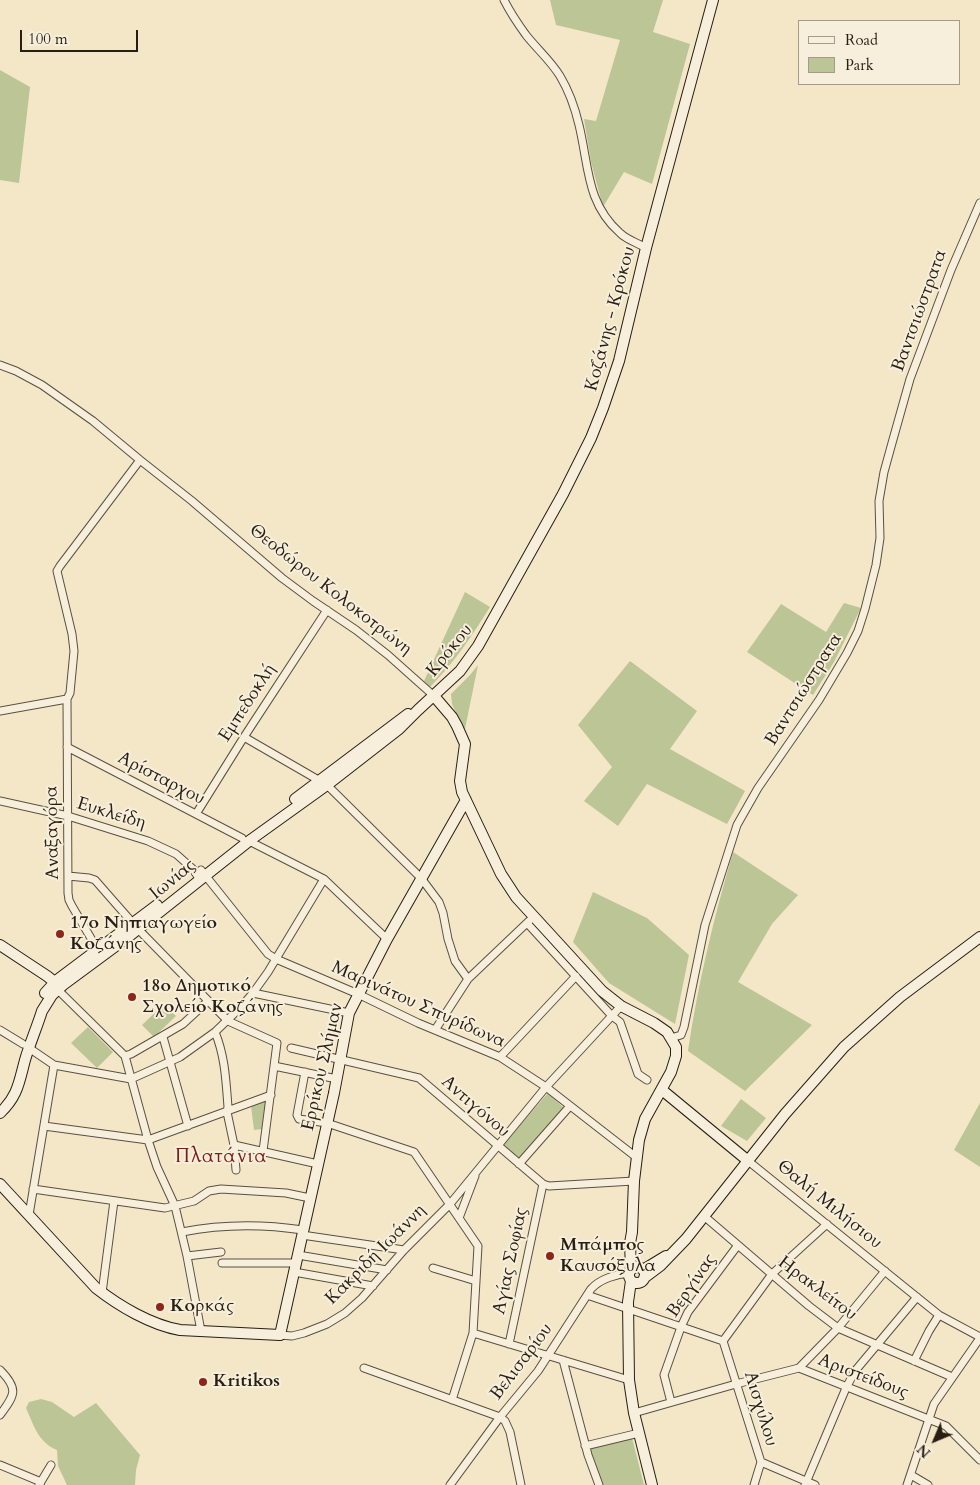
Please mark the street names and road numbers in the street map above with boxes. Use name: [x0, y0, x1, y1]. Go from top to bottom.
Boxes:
street label: Κοζάνης - Κρόκου: [581, 244, 641, 394]
street label: Βαντσιώστρατα: [888, 247, 952, 375]
street label: Θεοδώρου Κολοκοτρώνη: [244, 520, 416, 660]
street label: Κρόκου: [422, 620, 478, 682]
street label: Βαντσιώστρατα: [761, 630, 847, 750]
street label: Εμπεδοκλή: [215, 660, 281, 746]
street label: Αρίσταρχου: [114, 748, 208, 810]
street label: Αναξαγόρα: [41, 786, 65, 880]
street label: Ευκλείδη: [74, 793, 148, 835]
street label: Ιωνίας: [146, 855, 200, 905]
street label: Μαρινάτου Σπυρίδωνα: [328, 957, 508, 1053]
street label: Ερρίκου Σλήμαν: [298, 1001, 348, 1133]
street label: Αντιγόνου: [436, 1071, 514, 1143]
street label: Θαλή Μιλήσιου: [772, 1156, 886, 1254]
street label: Κακριδή Ιωάννη: [321, 1200, 431, 1310]
street label: Αγίας Σοφίας: [489, 1206, 533, 1316]
street label: Βεργίνας: [663, 1250, 721, 1322]
street label: Ηρακλείτου: [773, 1252, 861, 1326]
street label: Βελισαρίου: [486, 1319, 558, 1405]
street label: Αριστείδους: [815, 1350, 911, 1404]
street label: Αισχύλου: [738, 1369, 782, 1449]

